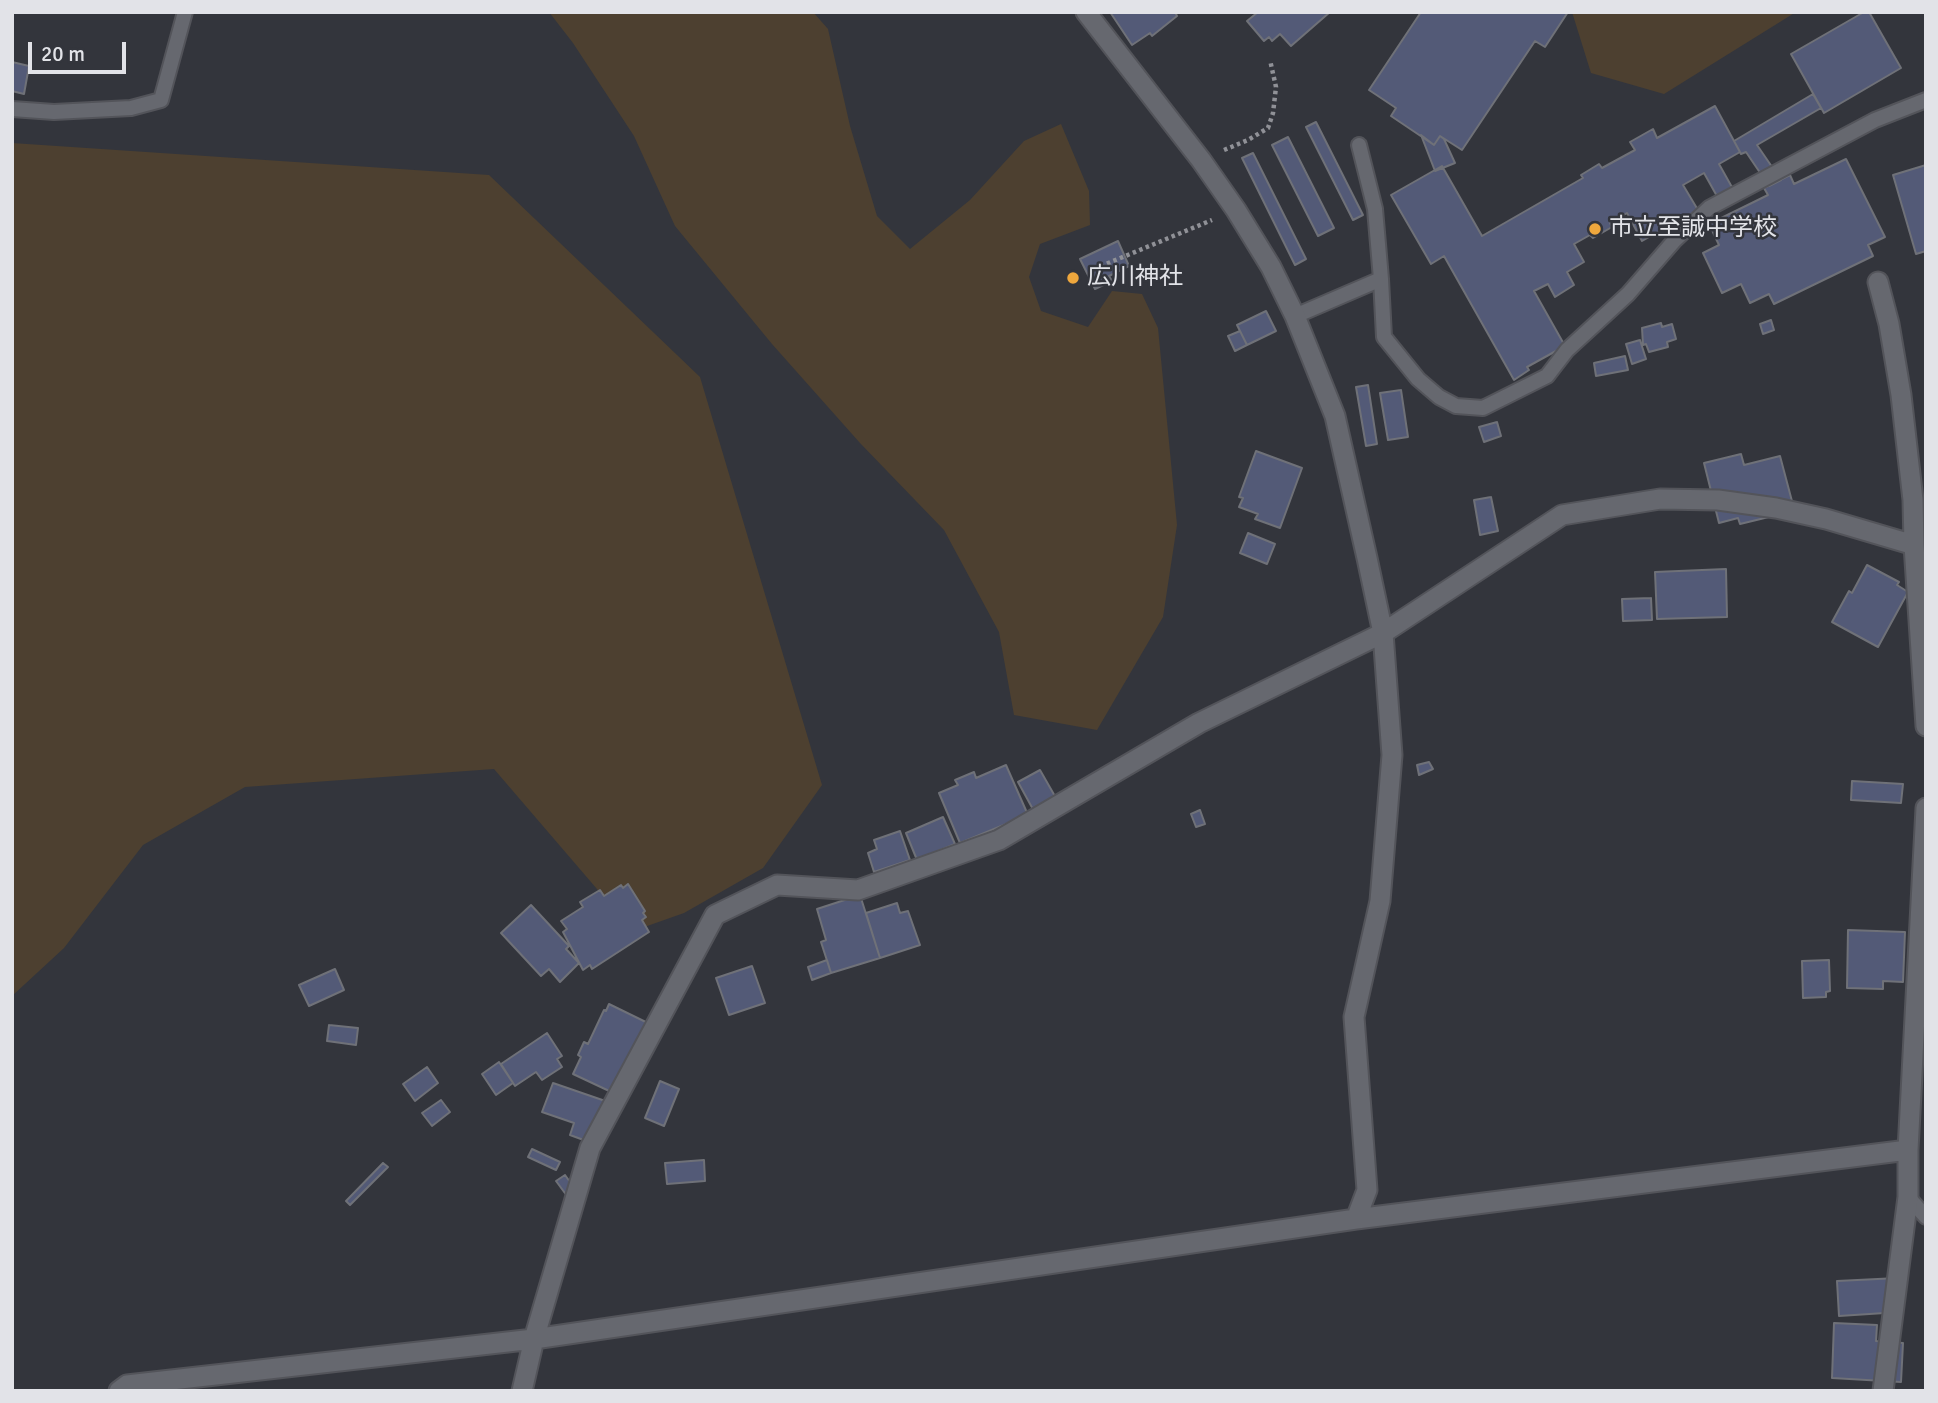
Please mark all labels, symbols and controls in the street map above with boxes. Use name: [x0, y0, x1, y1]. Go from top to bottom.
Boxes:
scale bar: [32, 28, 130, 72]
text: 20 m: [41, 41, 85, 67]
place label: 市立至誠中学校: [1609, 215, 1777, 243]
marker: 市立至誠中学校: [1587, 221, 1603, 237]
place label: 広川神社: [1087, 264, 1183, 292]
marker: 広川神社: [1065, 270, 1081, 286]

